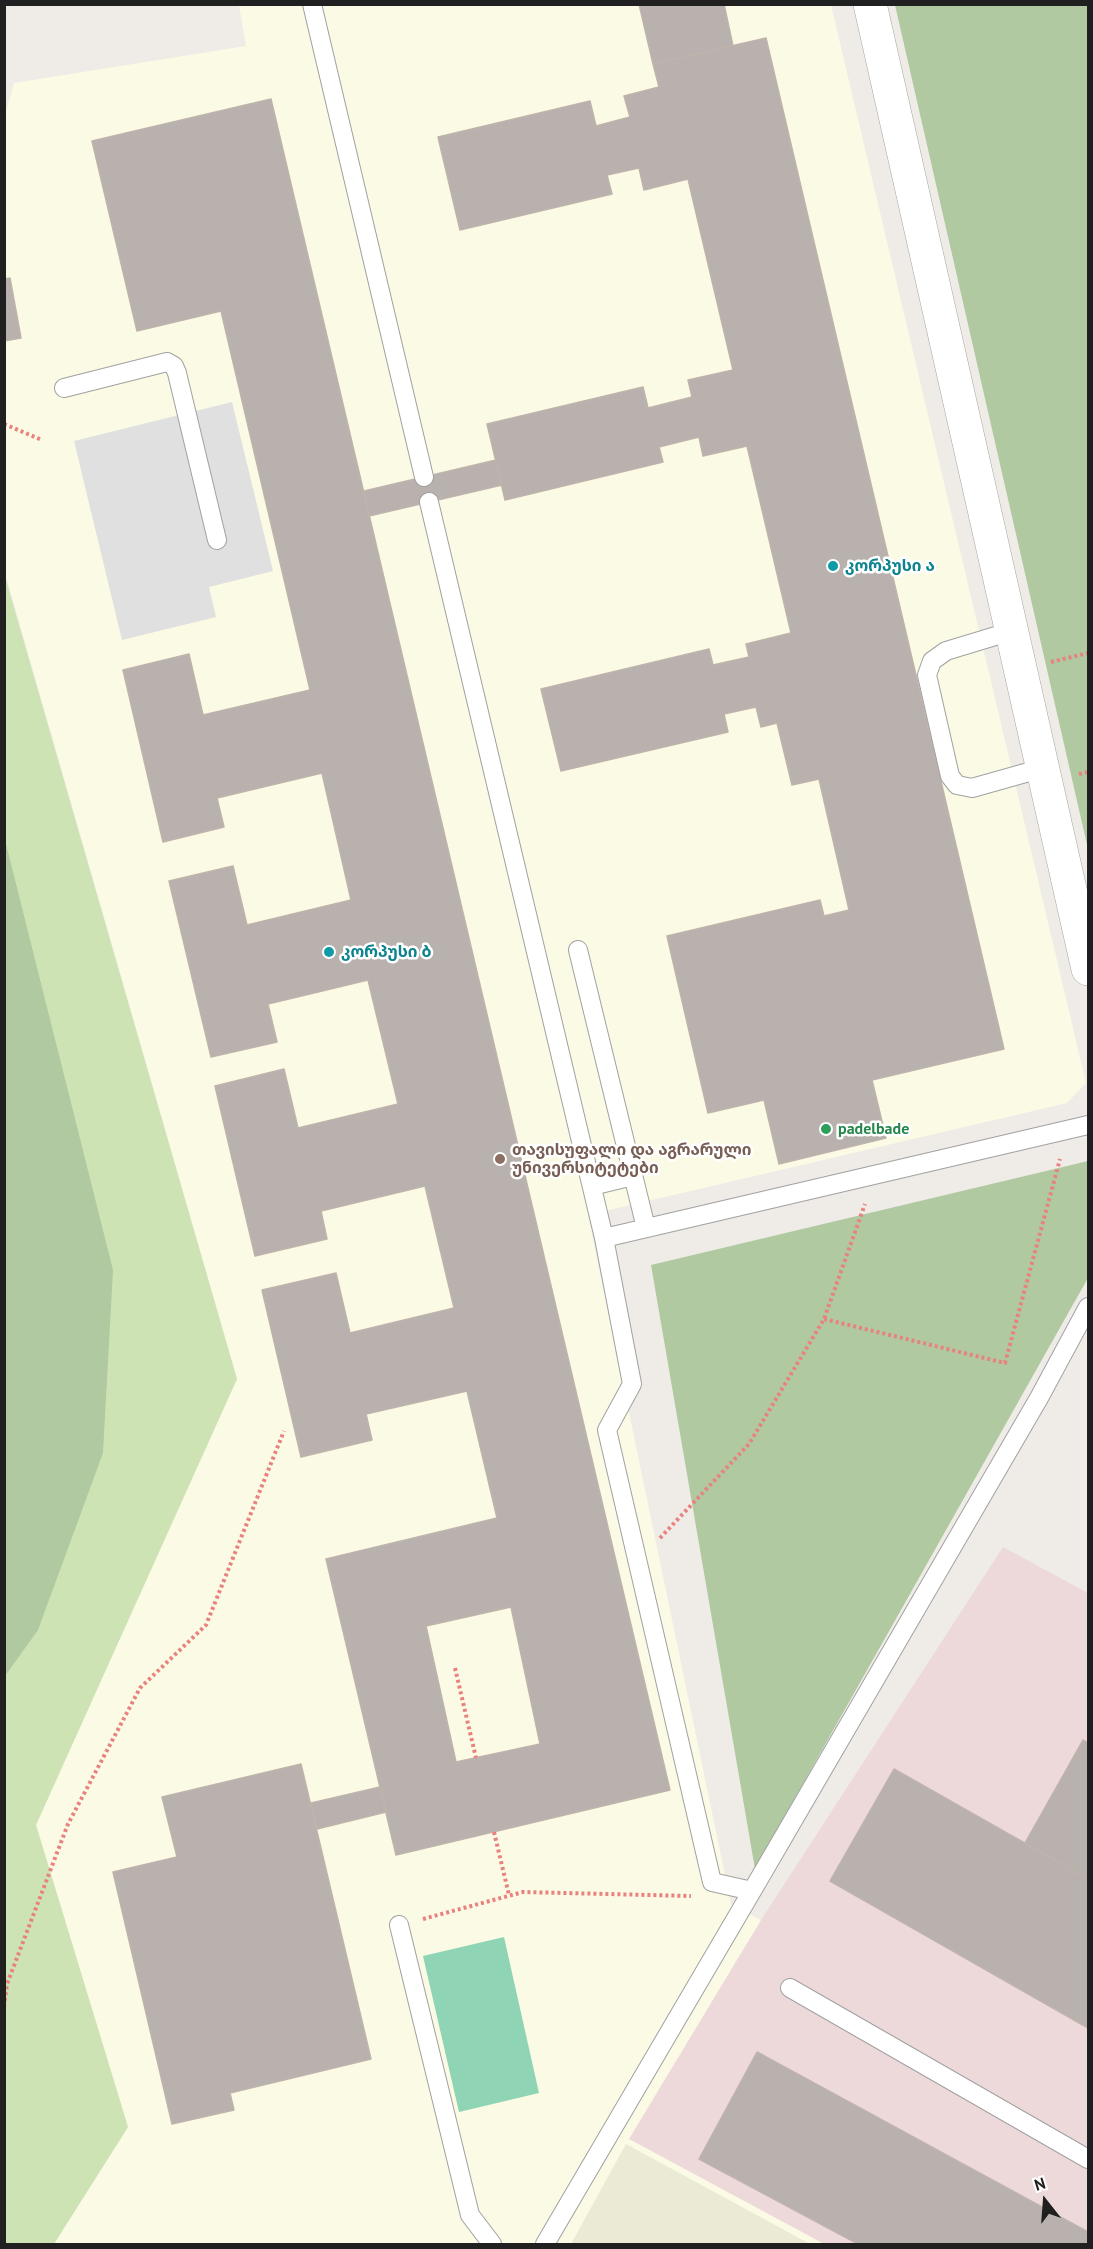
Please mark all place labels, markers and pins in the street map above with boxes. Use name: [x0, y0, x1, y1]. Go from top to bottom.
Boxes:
place label: კორპუსი ა: [845, 556, 935, 576]
marker: კორპუსი ა: [826, 559, 840, 573]
place label: კორპუსი ბ: [341, 942, 431, 962]
marker: კორპუსი ბ: [322, 945, 336, 959]
place label: padelbade: [838, 1119, 909, 1139]
marker: padelbade: [819, 1122, 833, 1136]
place label: თავისუფალი და აგრარული უნივერსიტეტები: [512, 1140, 752, 1178]
marker: თავისუფალი და აგრარული უნივერსიტეტები: [493, 1152, 507, 1166]

